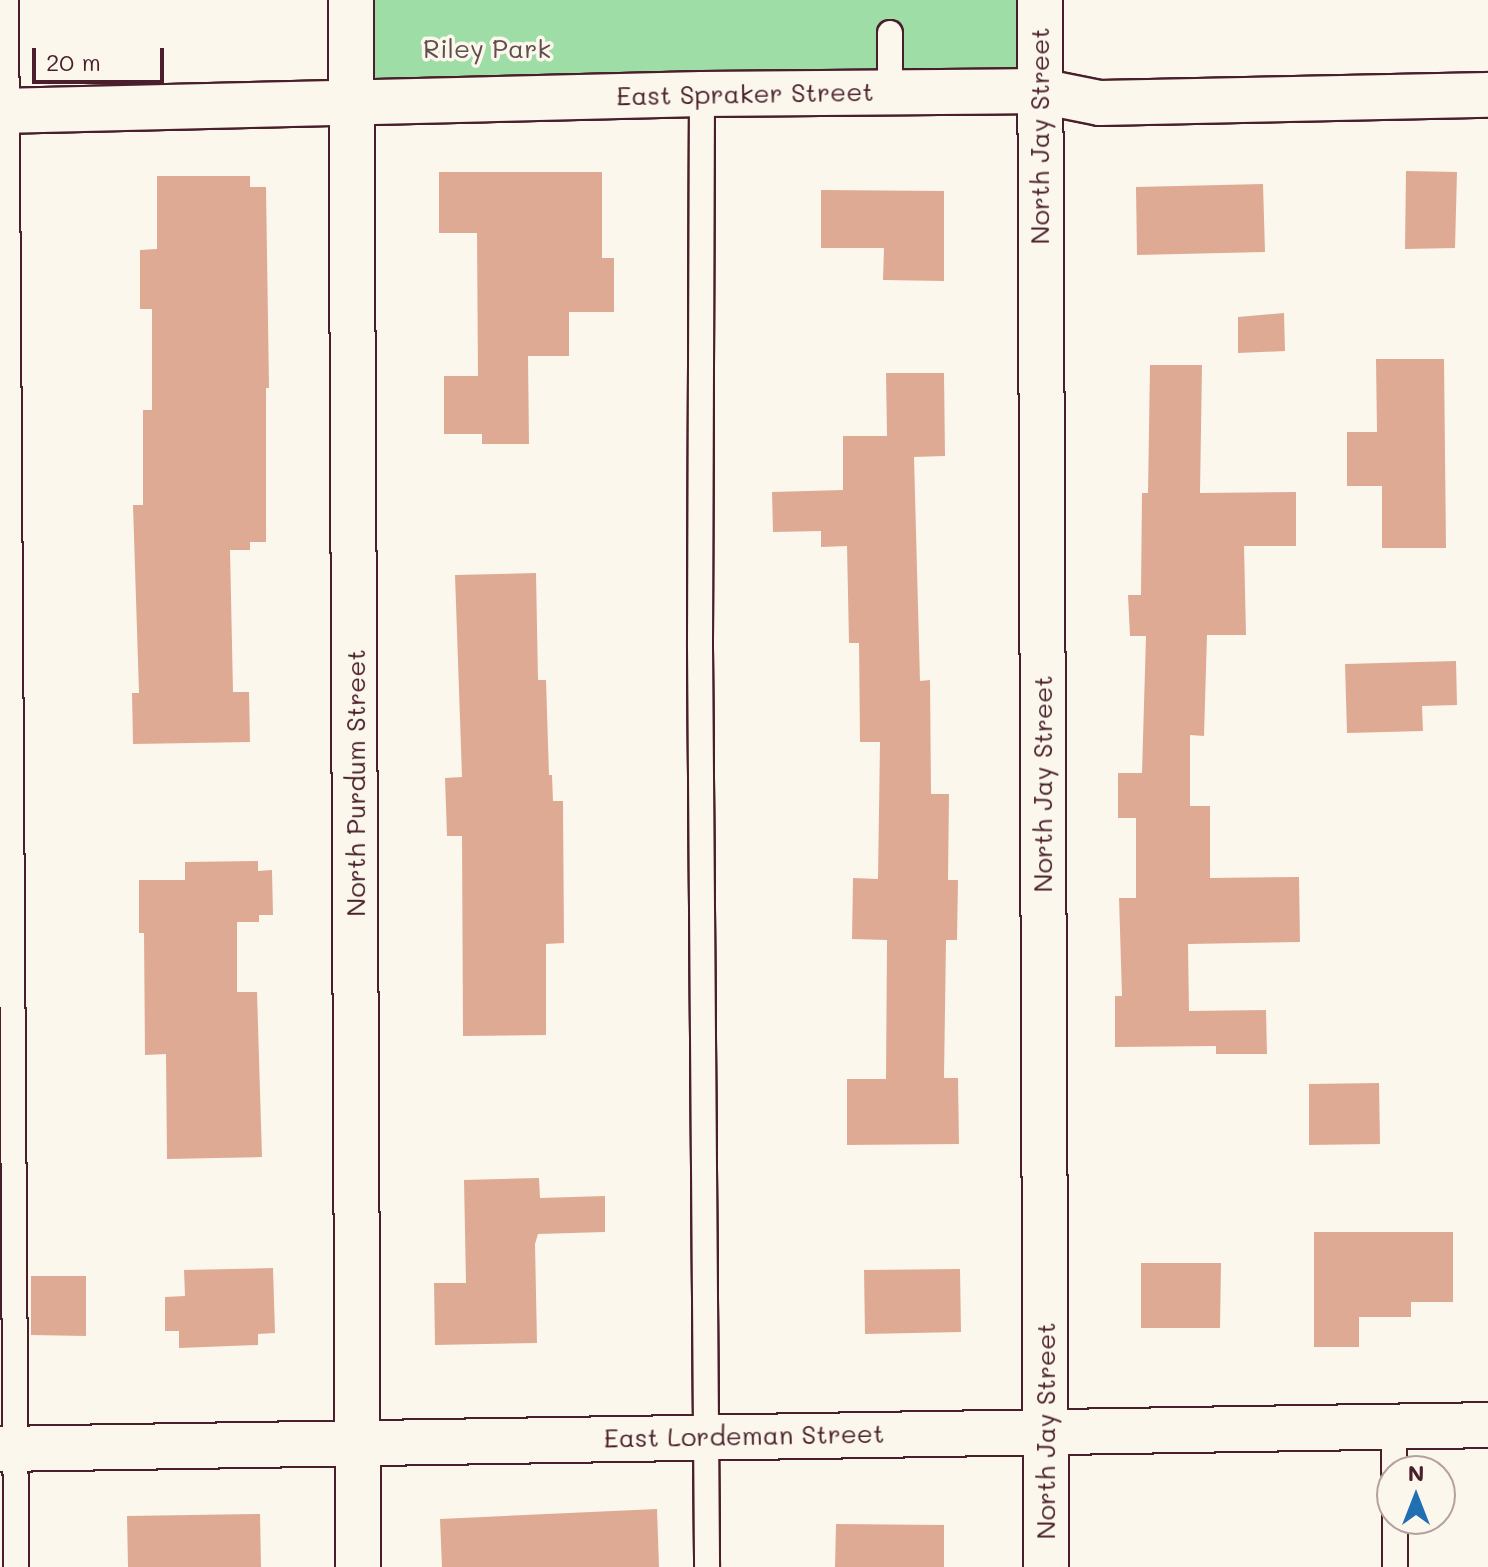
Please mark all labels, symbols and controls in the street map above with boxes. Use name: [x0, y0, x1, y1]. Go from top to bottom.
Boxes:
street label: North Jay Street: [1024, 27, 1056, 245]
scale bar: [36, 32, 168, 82]
park label: Riley Park: [423, 33, 551, 65]
text: 20 m: [46, 46, 101, 77]
street label: East Spraker Street: [616, 76, 874, 112]
street label: North Purdum Street: [340, 649, 372, 917]
street label: North Jay Street: [1027, 675, 1059, 893]
street label: North Jay Street: [1030, 1322, 1062, 1540]
street label: East Lordeman Street: [603, 1418, 885, 1454]
north arrow: [1376, 1455, 1456, 1535]
text: N: [1408, 1458, 1424, 1487]

